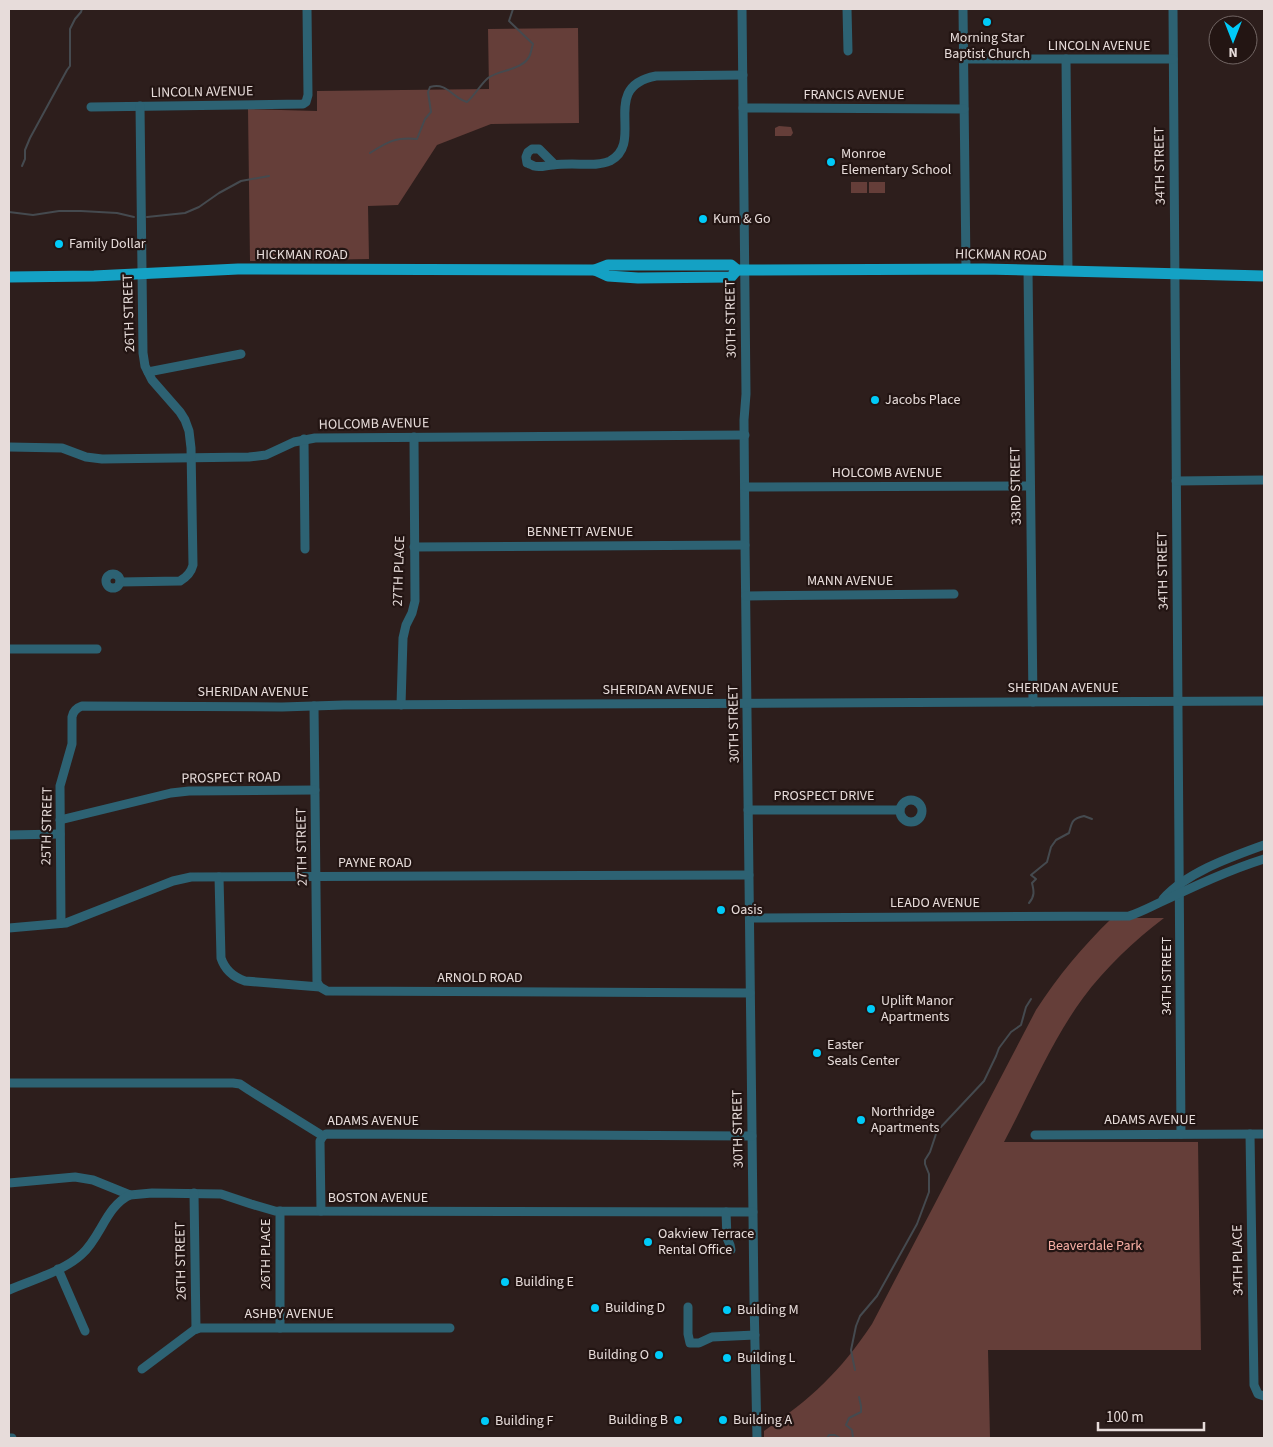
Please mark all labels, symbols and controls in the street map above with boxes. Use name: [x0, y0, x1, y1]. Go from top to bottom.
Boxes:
north arrow: [1208, 15, 1258, 65]
marker: Morning Star Baptist Church: [981, 16, 993, 28]
place label: Morning Star Baptist Church: [944, 28, 1030, 64]
street label: LINCOLN AVENUE: [1048, 36, 1150, 56]
text: N: [1228, 42, 1238, 62]
street label: LINCOLN AVENUE: [151, 81, 253, 103]
street label: FRANCIS AVENUE: [804, 85, 904, 105]
street label: 34TH STREET: [1149, 126, 1171, 205]
place label: Monroe Elementary School: [841, 144, 952, 180]
marker: Monroe Elementary School: [825, 156, 837, 168]
place label: Kum & Go: [713, 209, 771, 229]
marker: Kum & Go: [697, 213, 709, 225]
place label: Family Dollar: [69, 234, 146, 254]
marker: Family Dollar: [53, 238, 65, 250]
street label: HICKMAN ROAD: [955, 244, 1047, 266]
street label: HICKMAN ROAD: [256, 245, 348, 265]
street label: 26TH STREET: [118, 273, 140, 352]
street label: 30TH STREET: [720, 279, 742, 358]
place label: Jacobs Place: [885, 390, 960, 410]
marker: Jacobs Place: [869, 394, 881, 406]
street label: HOLCOMB AVENUE: [319, 413, 429, 435]
street label: 33RD STREET: [1005, 446, 1027, 525]
street label: HOLCOMB AVENUE: [832, 463, 942, 483]
street label: BENNETT AVENUE: [527, 522, 633, 542]
street label: 34TH STREET: [1152, 531, 1174, 610]
street label: 27TH PLACE: [388, 535, 410, 607]
street label: MANN AVENUE: [807, 571, 893, 591]
street label: SHERIDAN AVENUE: [1007, 678, 1119, 698]
street label: SHERIDAN AVENUE: [602, 680, 714, 700]
street label: SHERIDAN AVENUE: [197, 682, 309, 702]
street label: 30TH STREET: [723, 684, 745, 763]
street label: PROSPECT ROAD: [181, 767, 281, 789]
street label: 25TH STREET: [36, 786, 58, 865]
street label: PROSPECT DRIVE: [774, 786, 874, 806]
street label: 27TH STREET: [291, 807, 313, 886]
street label: PAYNE ROAD: [338, 853, 412, 873]
street label: LEADO AVENUE: [890, 893, 980, 913]
place label: Oasis: [731, 900, 763, 920]
marker: Oasis: [715, 904, 727, 916]
street label: 34TH STREET: [1157, 936, 1177, 1015]
street label: ARNOLD ROAD: [437, 968, 523, 988]
place label: Uplift Manor Apartments: [881, 991, 953, 1027]
marker: Uplift Manor Apartments: [865, 1003, 877, 1015]
place label: Easter Seals Center: [827, 1035, 900, 1071]
marker: Easter Seals Center: [811, 1047, 823, 1059]
street label: 30TH STREET: [727, 1089, 749, 1168]
place label: Northridge Apartments: [871, 1102, 940, 1138]
street label: ADAMS AVENUE: [1104, 1110, 1196, 1130]
street label: ADAMS AVENUE: [327, 1111, 419, 1131]
marker: Northridge Apartments: [855, 1114, 867, 1126]
street label: BOSTON AVENUE: [328, 1188, 428, 1208]
street label: 26TH PLACE: [256, 1219, 276, 1289]
street label: 26TH STREET: [170, 1221, 192, 1300]
place label: Oakview Terrace Rental Office: [658, 1224, 754, 1260]
street label: 34TH PLACE: [1227, 1224, 1249, 1296]
marker: Oakview Terrace Rental Office: [642, 1236, 654, 1248]
park label: Beaverdale Park: [1048, 1236, 1142, 1256]
place label: Building E: [515, 1272, 574, 1292]
marker: Building E: [499, 1276, 511, 1288]
place label: Building D: [605, 1298, 665, 1318]
place label: Building M: [737, 1300, 799, 1320]
marker: Building D: [589, 1302, 601, 1314]
street label: ASHBY AVENUE: [244, 1304, 334, 1324]
marker: Building M: [721, 1304, 733, 1316]
place label: Building O: [588, 1345, 649, 1365]
place label: Building L: [737, 1348, 796, 1368]
marker: Building O: [653, 1349, 665, 1361]
marker: Building L: [721, 1352, 733, 1364]
scale bar: [1098, 1400, 1204, 1432]
text: 100 m: [1106, 1407, 1144, 1428]
place label: Building B: [608, 1410, 668, 1430]
place label: Building A: [733, 1410, 793, 1430]
place label: Building F: [495, 1411, 554, 1431]
marker: Building B: [672, 1414, 684, 1426]
marker: Building A: [717, 1414, 729, 1426]
marker: Building F: [479, 1415, 491, 1427]

